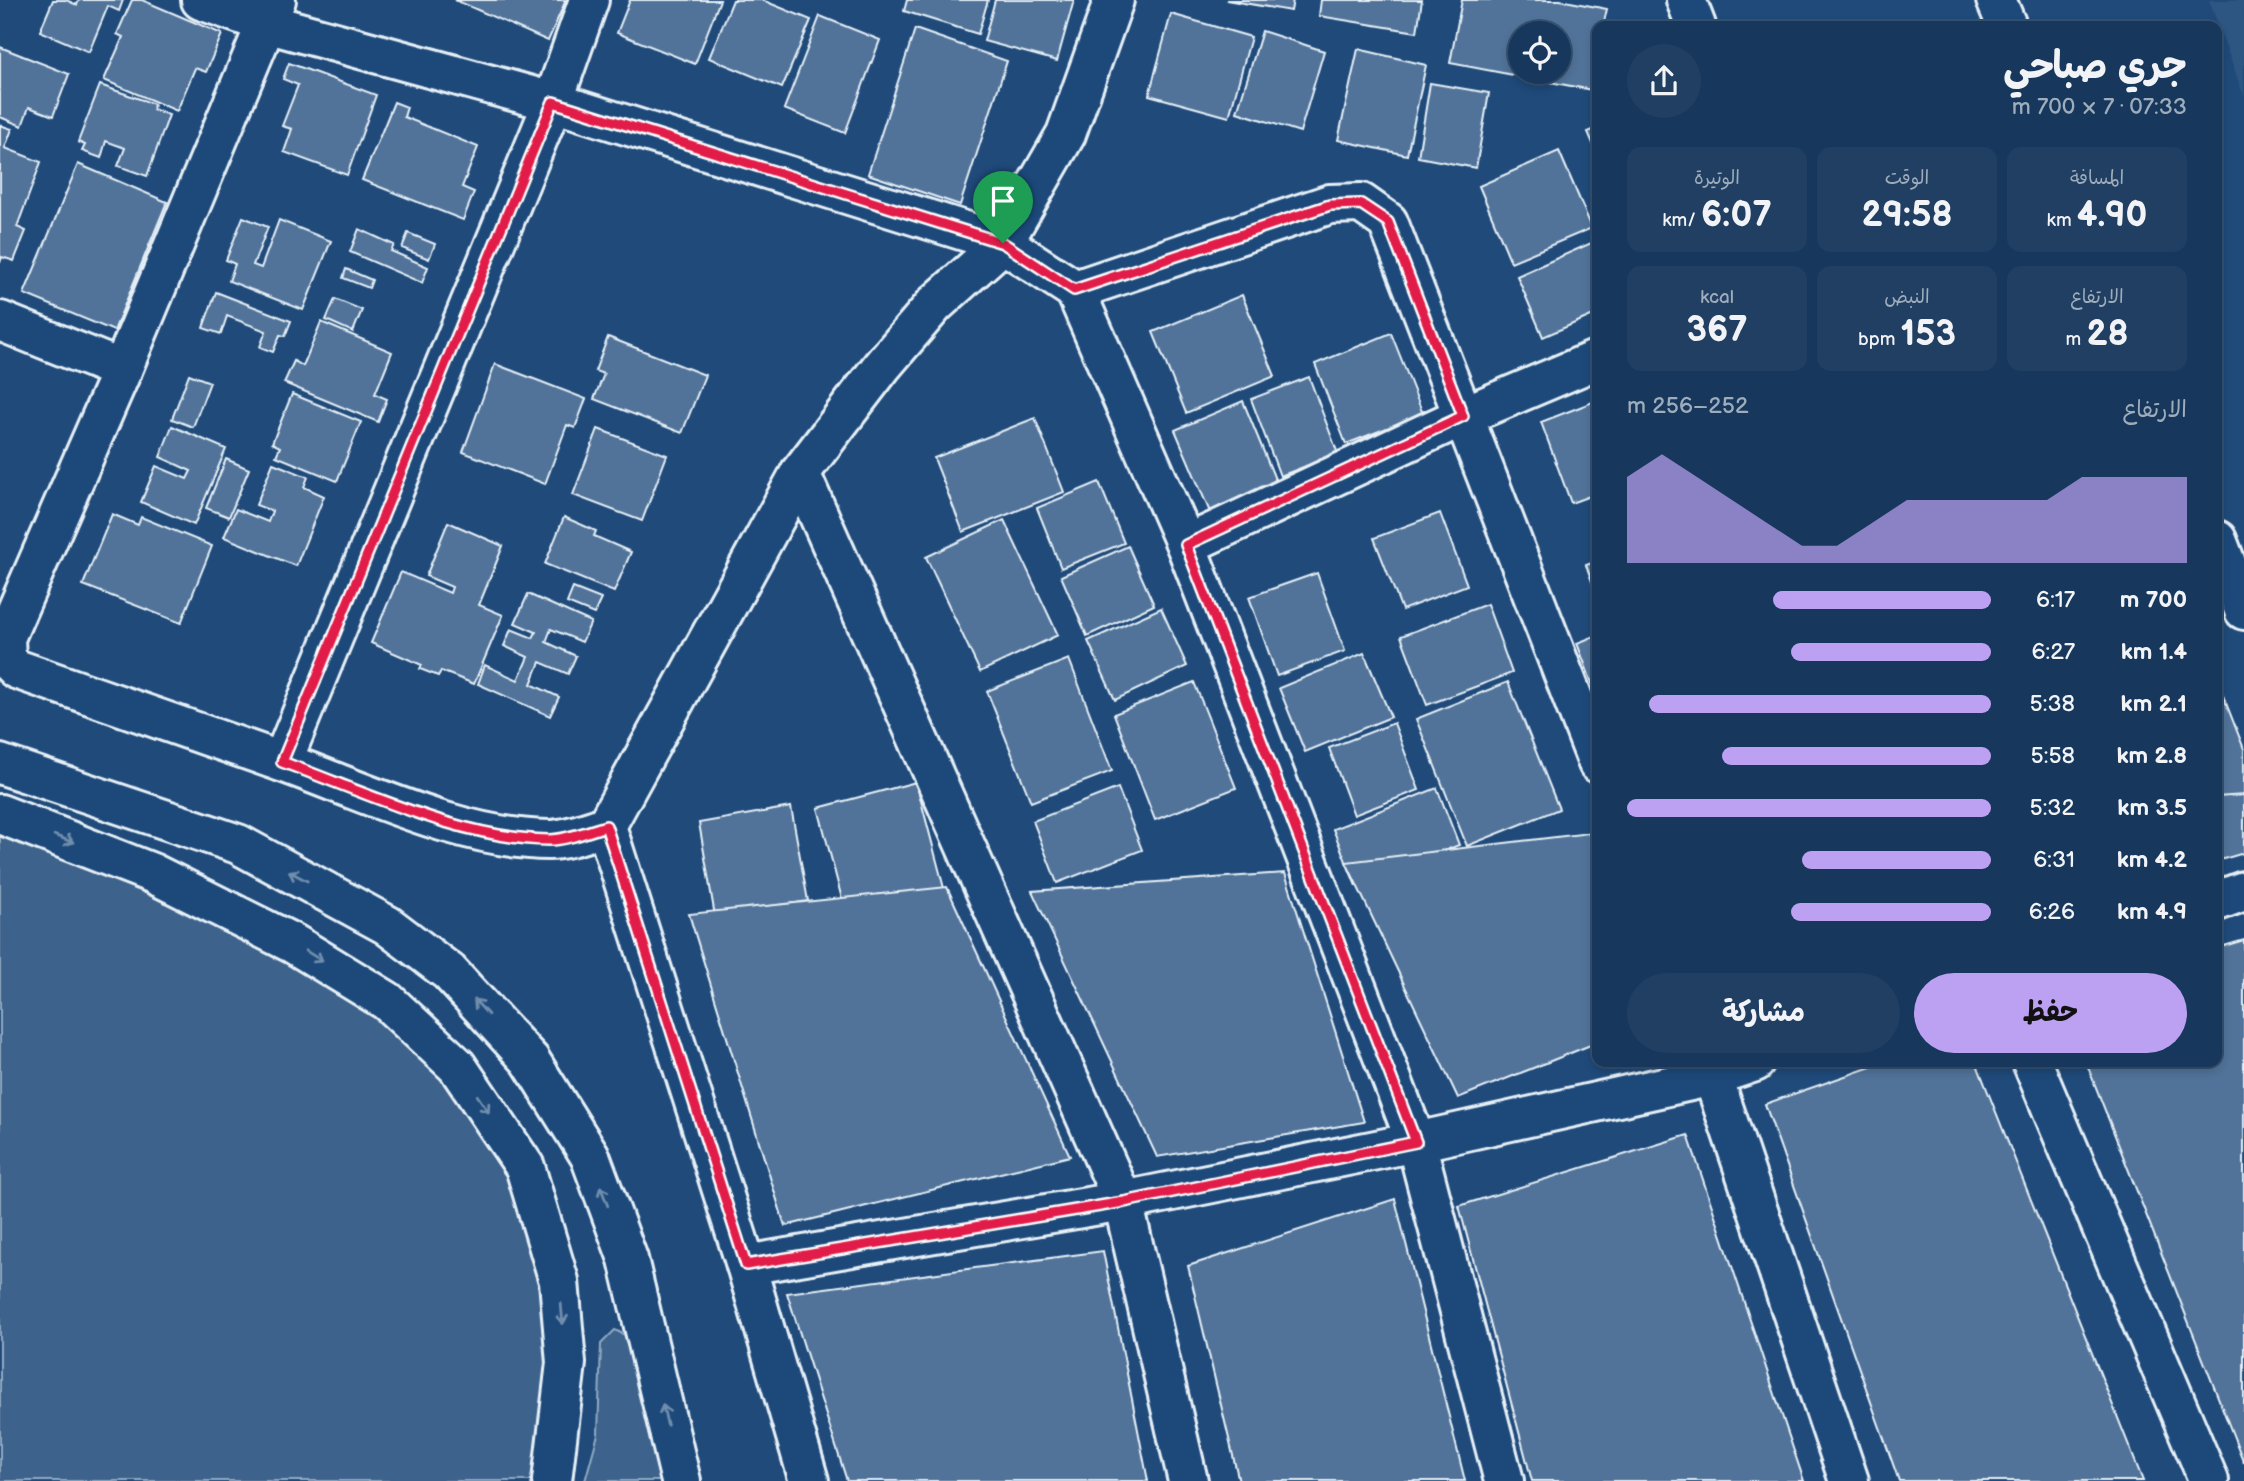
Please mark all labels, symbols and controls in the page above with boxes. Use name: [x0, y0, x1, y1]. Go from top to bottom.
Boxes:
map controls: [1508, 21, 1571, 84]
button: locate: [1508, 21, 1571, 84]
button: share: [1627, 44, 1701, 118]
text: جري صباحي: [2003, 44, 2187, 89]
text: 07:33 · 7 × 700 m: [2012, 93, 2187, 121]
text: الوتيرة: [1694, 167, 1740, 190]
text: الوقت: [1885, 167, 1929, 190]
text: المسافة: [2070, 167, 2124, 190]
pin: [973, 171, 1033, 243]
icon: arrive: [984, 182, 1022, 220]
text: 6:07: [1701, 194, 1772, 237]
text: 29:58: [1861, 194, 1953, 237]
text: 4.90: [2077, 194, 2147, 237]
text: /km: [1662, 209, 1701, 232]
text: km: [2047, 209, 2077, 232]
text: kcal: [1700, 286, 1734, 309]
text: النبض: [1884, 286, 1930, 309]
text: الارتفاع: [2070, 286, 2124, 309]
text: 367: [1687, 309, 1747, 352]
text: 153: [1901, 313, 1956, 356]
text: 28: [2086, 313, 2128, 356]
text: bpm: [1858, 328, 1901, 351]
text: m: [2066, 328, 2086, 351]
text: 252–256 m: [1627, 392, 1749, 420]
text: الارتفاع: [2123, 396, 2187, 424]
text: 6:17: [2036, 586, 2075, 614]
text: 700 m: [2120, 586, 2187, 614]
text: 6:27: [2031, 638, 2075, 666]
text: 1.4 km: [2121, 638, 2187, 666]
text: 5:38: [2030, 690, 2075, 718]
text: 2.1 km: [2121, 690, 2187, 718]
text: 5:58: [2031, 742, 2075, 770]
text: 2.8 km: [2116, 742, 2187, 770]
text: 5:32: [2029, 794, 2075, 822]
text: 3.5 km: [2117, 794, 2187, 822]
one-way arrow: [52, 833, 74, 846]
text: 6:31: [2033, 846, 2075, 874]
text: 4.2 km: [2117, 846, 2187, 874]
one-way arrow: [288, 869, 308, 883]
text: 6:26: [2029, 898, 2075, 926]
text: 4.9 km: [2117, 898, 2187, 926]
one-way arrow: [303, 949, 323, 963]
button: مشاركة: [1627, 973, 1900, 1053]
button: حفظ: [1914, 973, 2187, 1053]
one-way arrow: [473, 999, 490, 1016]
one-way arrow: [475, 1094, 490, 1113]
one-way arrow: [597, 1185, 610, 1207]
one-way arrow: [556, 1302, 569, 1324]
one-way arrow: [658, 1404, 671, 1427]

